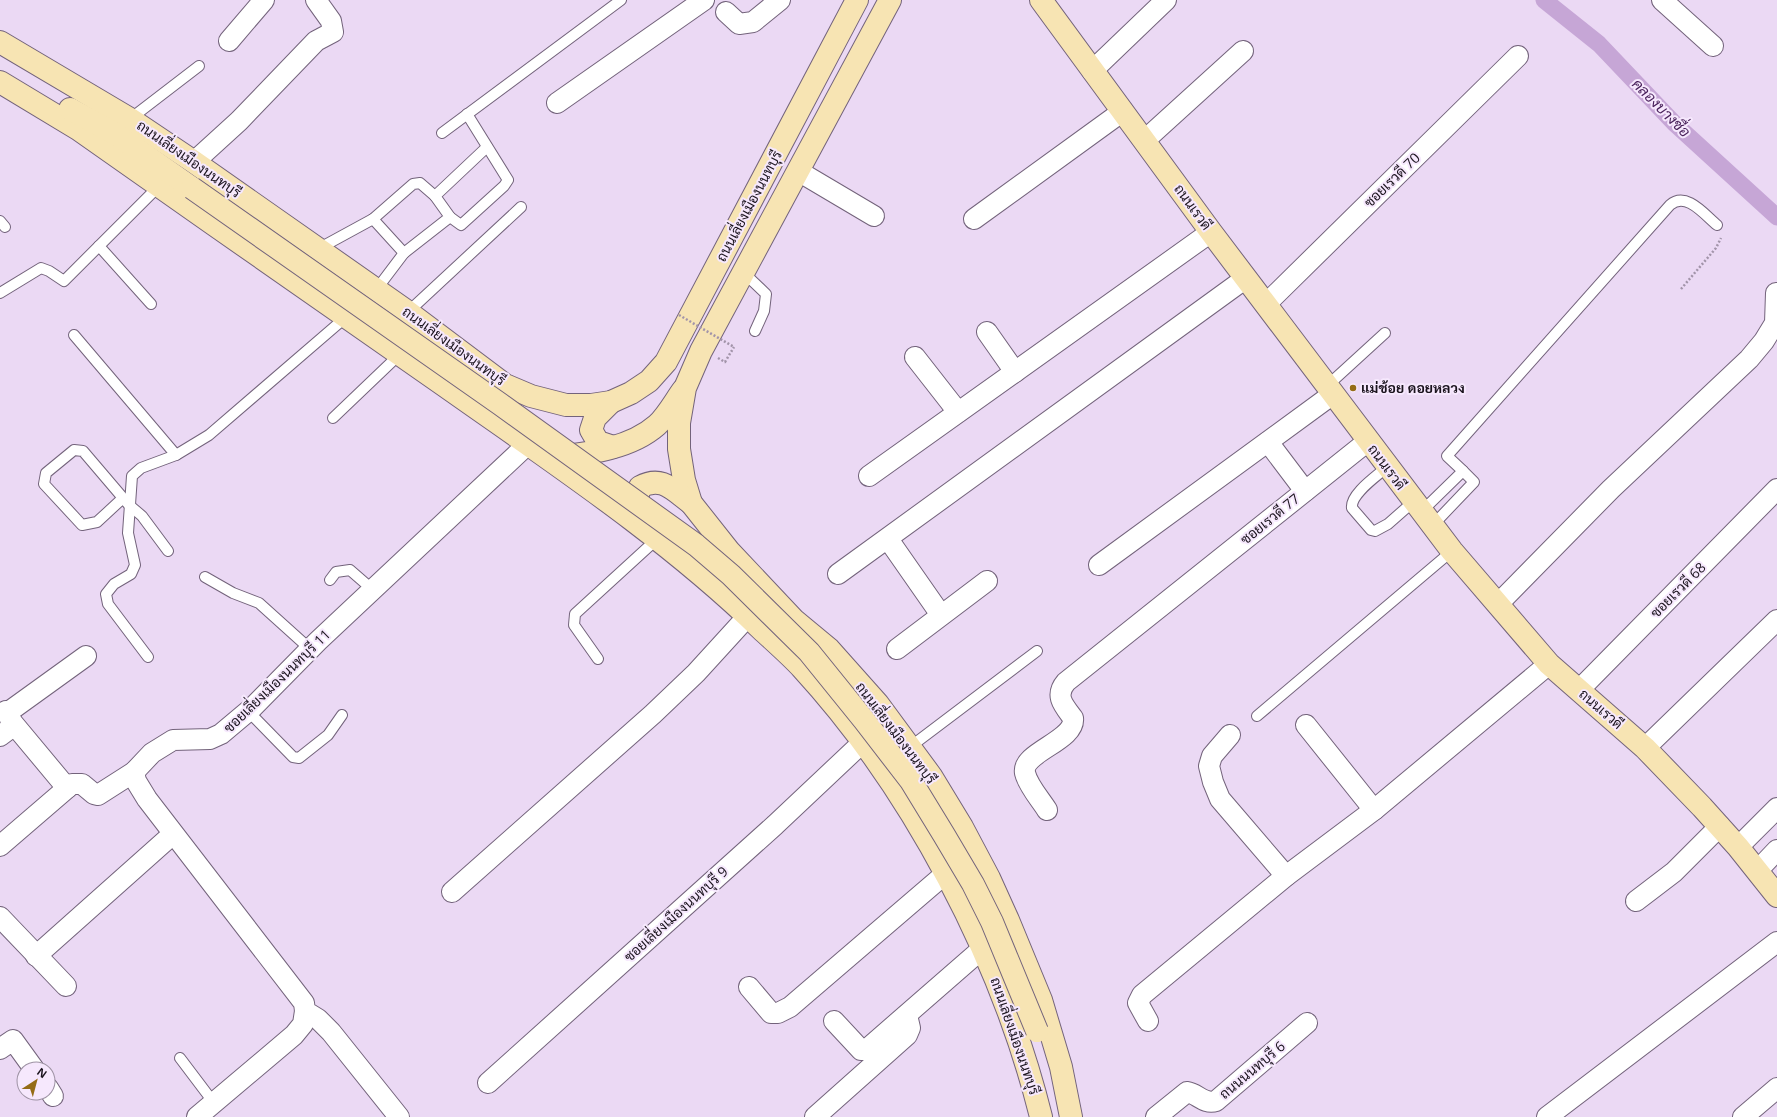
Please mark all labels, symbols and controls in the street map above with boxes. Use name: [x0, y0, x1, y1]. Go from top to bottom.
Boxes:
water label: คลองบางซื่อ: [1628, 71, 1698, 141]
street label: ถนนเลี่ยงเมืองนนทบุรี: [133, 114, 246, 203]
street label: ถนนเลี่ยงเมืองนนทบุรี: [709, 146, 787, 265]
street label: ซอยเรวดี 70: [1359, 148, 1424, 211]
street label: ถนนเรวดี: [1170, 180, 1217, 234]
street label: ถนนเลี่ยงเมืองนนทบุรี: [398, 300, 511, 390]
place label: แม่ช้อย ดอยหลวง: [1361, 378, 1465, 397]
marker: แม่ช้อย ดอยหลวง: [1348, 383, 1358, 393]
street label: ถนนเรวดี: [1364, 440, 1411, 493]
street label: ซอยเรวดี 77: [1236, 489, 1303, 548]
street label: ซอยเรวดี 68: [1646, 558, 1709, 621]
street label: ซอยเลี่ยงเมืองนนทบุรี 11: [218, 623, 335, 737]
street label: ถนนเลี่ยงเมืองนนทบุรี: [851, 677, 943, 788]
street label: ถนนเรวดี: [1575, 684, 1627, 733]
street label: ซอยเลี่ยงเมืองนนทบุรี 9: [618, 860, 732, 966]
street label: ถนนเลี่ยงเมืองนนทบุรี: [985, 974, 1046, 1098]
street label: ถนนนนทบุรี 6: [1215, 1036, 1289, 1104]
north arrow: [16, 1061, 56, 1101]
text: N: [34, 1064, 50, 1081]

